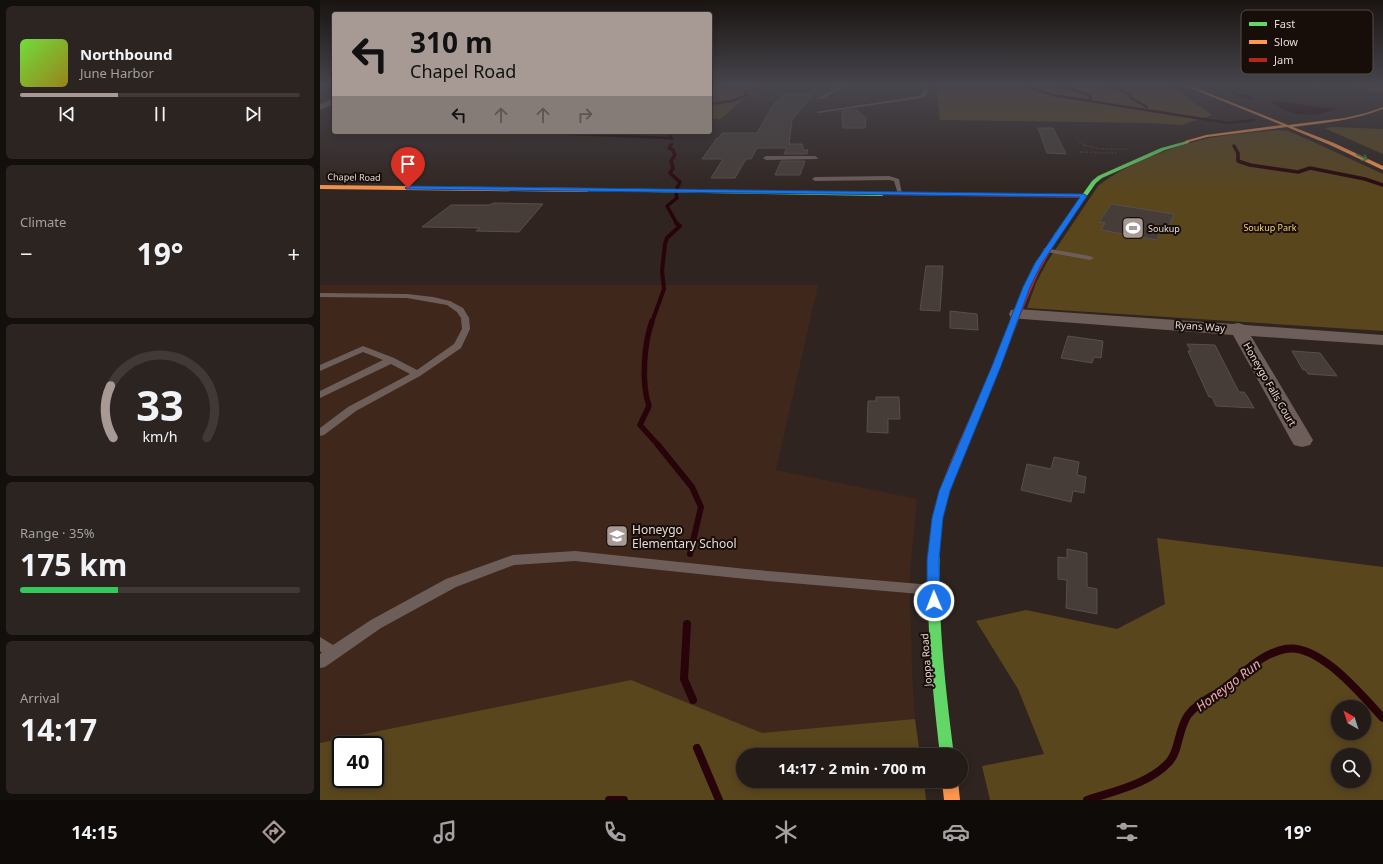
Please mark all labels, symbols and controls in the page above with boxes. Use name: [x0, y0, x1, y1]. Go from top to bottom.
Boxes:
legend: [1241, 10, 1373, 74]
text: Fast: [1274, 16, 1295, 31]
text: 310 m: [410, 23, 493, 61]
icon: left: [344, 28, 396, 80]
text: Slow: [1274, 34, 1298, 49]
text: Northbound: [80, 44, 172, 64]
text: Jam: [1273, 52, 1293, 67]
text: Chapel Road: [410, 59, 516, 83]
text: June Harbor: [80, 64, 154, 82]
icon: previous: [56, 103, 78, 125]
icon: pause: [149, 103, 171, 125]
icon: next: [242, 103, 264, 125]
icon: left: [448, 104, 470, 126]
icon: ahead: [490, 104, 512, 126]
icon: ahead: [532, 104, 554, 126]
icon: right: [574, 104, 596, 126]
pin: [391, 147, 425, 188]
icon: arrive: [397, 153, 419, 175]
one-way arrow: [1355, 154, 1367, 162]
street label: Chapel Road: [327, 170, 381, 184]
text: Climate: [20, 213, 66, 231]
sports icon: Soukup: [1120, 215, 1146, 241]
park label: Soukup Park: [1243, 221, 1297, 234]
place label: Soukup: [1148, 222, 1180, 235]
text: 19°: [136, 233, 184, 274]
text: −: [20, 238, 33, 268]
text: +: [287, 238, 300, 268]
street label: Ryans Way: [1174, 317, 1226, 335]
street label: Honeygo Falls Court: [1240, 340, 1300, 429]
text: 33: [136, 377, 184, 433]
text: km/h: [142, 427, 178, 446]
place label: Honeygo Elementary School: [632, 521, 737, 552]
school or university icon: Honeygo Elementary School: [604, 523, 630, 549]
text: Range · 35%: [20, 524, 95, 542]
text: 175 km: [20, 544, 127, 585]
position arrow: [913, 580, 955, 622]
street label: Joppa Road: [917, 633, 935, 688]
water label: Honeygo Run: [1192, 655, 1264, 715]
text: Arrival: [20, 689, 60, 707]
north arrow: [1331, 700, 1371, 740]
map controls: [1331, 700, 1371, 788]
text: 14:17: [20, 709, 97, 750]
speed limit sign: 40: [332, 736, 384, 788]
button: search: [1331, 748, 1371, 788]
text: 14:17 · 2 min · 700 m: [778, 758, 926, 778]
icon: directions: [260, 818, 288, 846]
icon: music: [431, 818, 459, 846]
icon: phone: [601, 818, 629, 846]
icon: climate: [772, 818, 800, 846]
icon: car: [942, 818, 970, 846]
icon: filters: [1113, 818, 1141, 846]
text: 14:15: [71, 820, 118, 844]
text: 19°: [1283, 820, 1312, 844]

